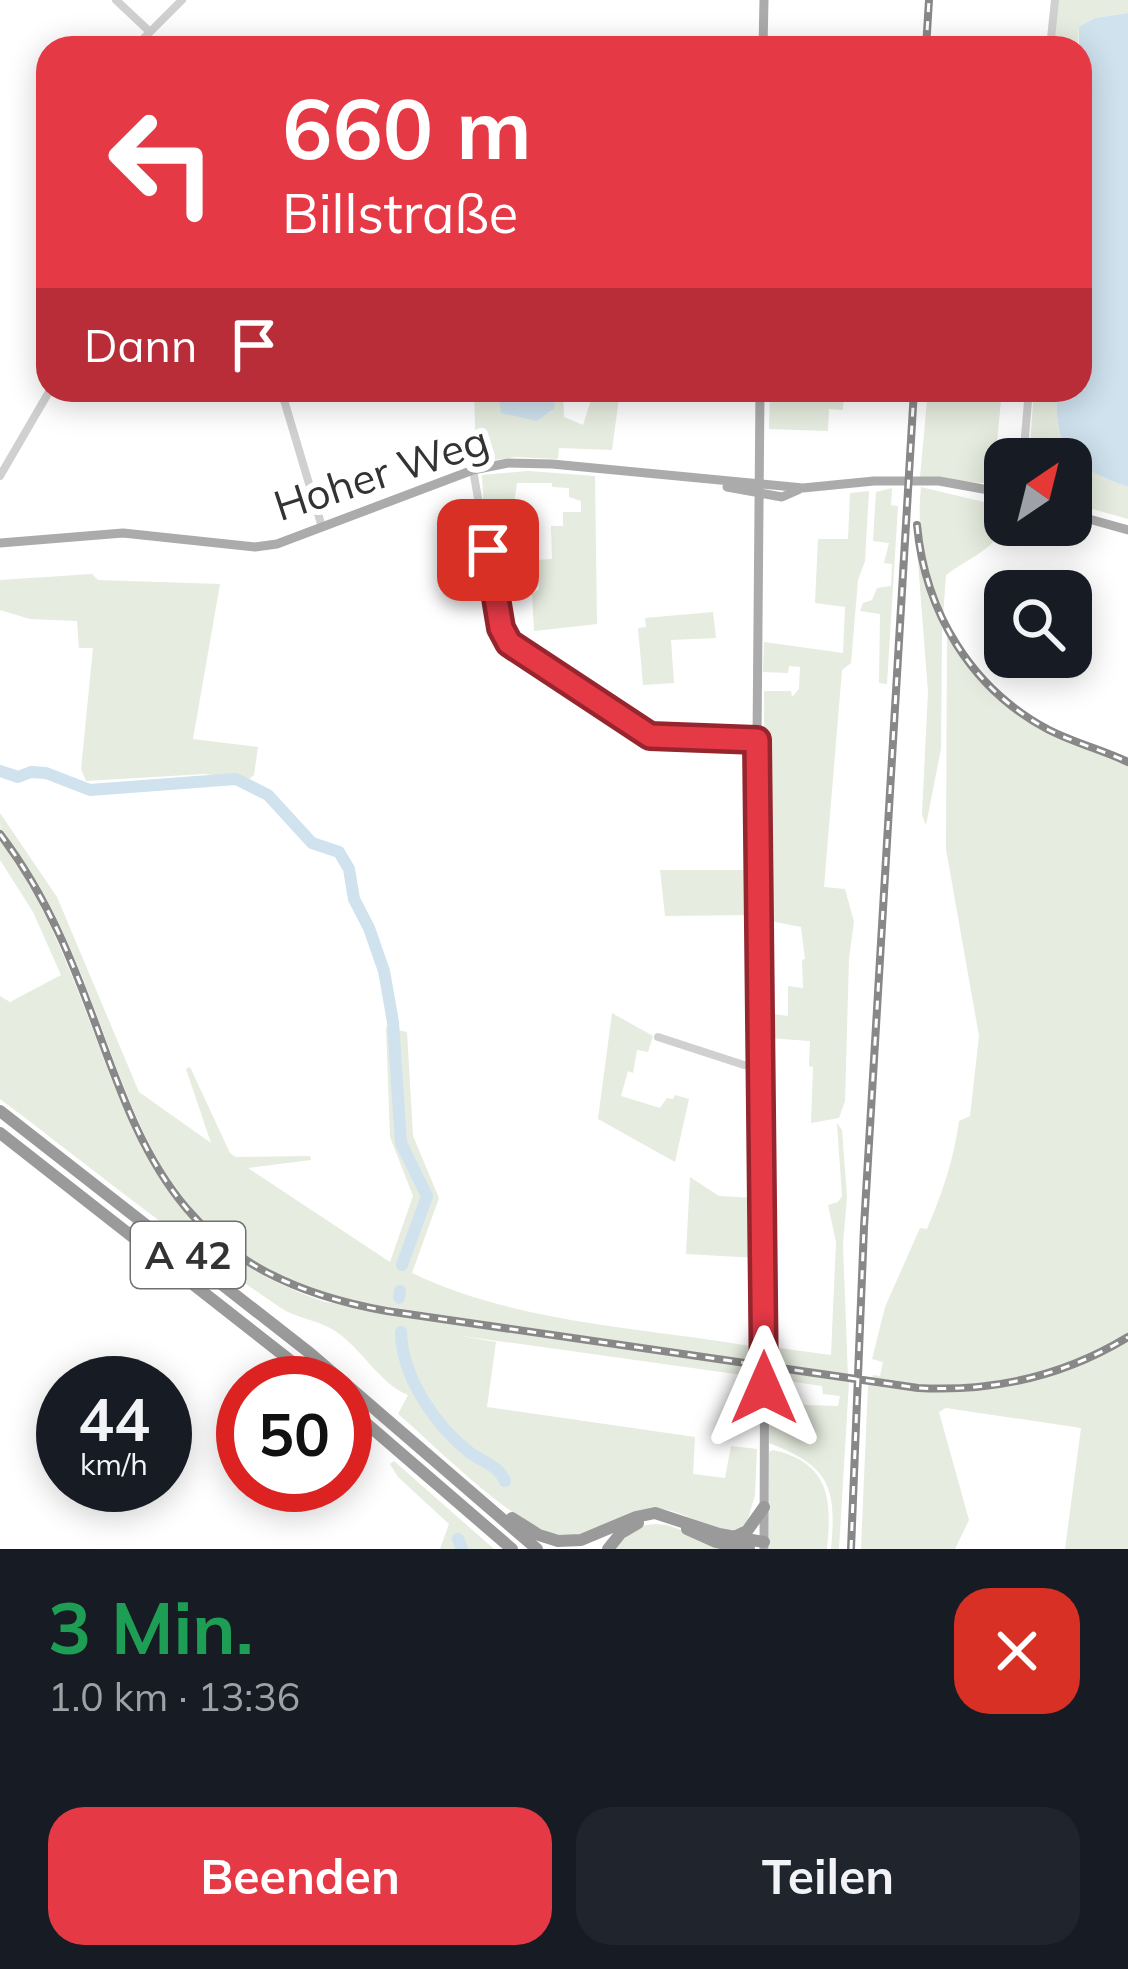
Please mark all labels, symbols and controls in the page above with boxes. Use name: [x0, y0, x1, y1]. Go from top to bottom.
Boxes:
text: 660 m: [282, 75, 532, 180]
icon: left: [84, 84, 240, 240]
text: Billstraße: [282, 179, 518, 247]
icon: arrive: [221, 312, 287, 378]
text: Dann: [84, 317, 197, 373]
street label: Hoher Weg: [267, 413, 495, 532]
north arrow: [984, 438, 1092, 546]
map controls: [984, 438, 1092, 678]
pin: [437, 499, 539, 601]
icon: arrive: [455, 517, 521, 583]
button: search: [984, 570, 1092, 678]
road number: A 42: [131, 1222, 245, 1288]
position arrow: [701, 1325, 827, 1451]
speed limit sign: 50: [216, 1356, 372, 1512]
text: 44: [78, 1381, 150, 1456]
text: km/h: [80, 1445, 148, 1483]
text: 3 Min.: [48, 1582, 254, 1672]
button: close: [954, 1588, 1080, 1714]
text: 1.0 km · 13:36: [48, 1672, 300, 1721]
button: Beenden: [48, 1807, 552, 1945]
button: Teilen: [576, 1807, 1080, 1945]

